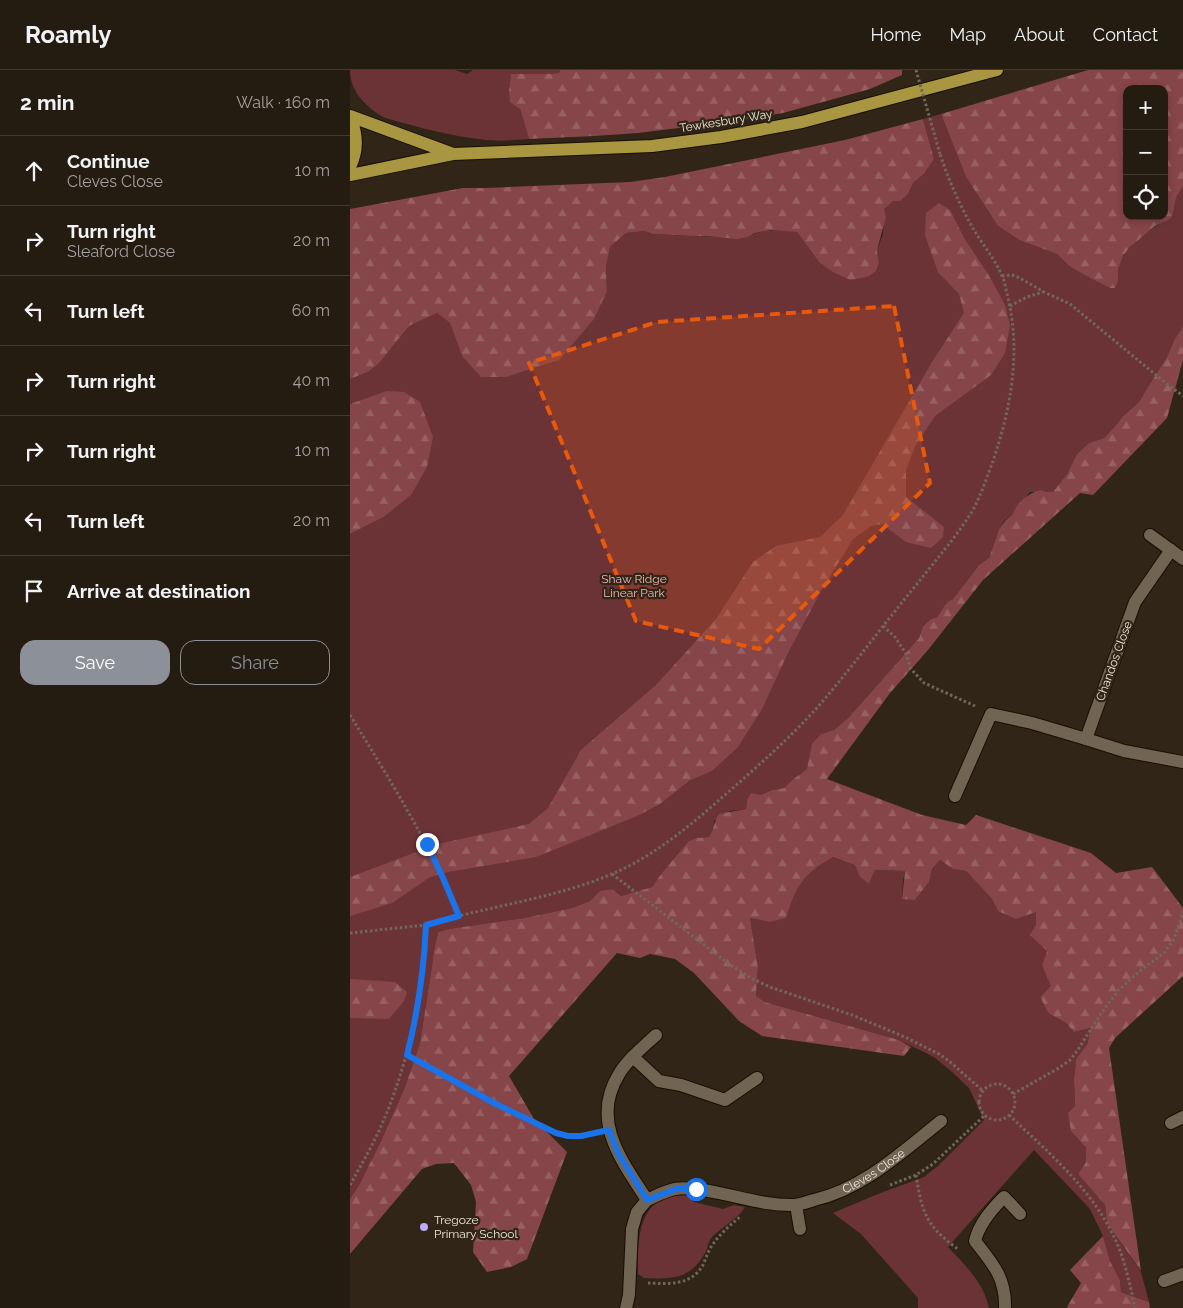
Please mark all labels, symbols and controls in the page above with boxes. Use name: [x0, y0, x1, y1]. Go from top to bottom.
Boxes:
text: Roamly: [25, 20, 111, 49]
text: Home: [870, 24, 921, 45]
text: Map: [949, 24, 986, 45]
text: About: [1014, 24, 1065, 45]
text: Contact: [1093, 24, 1158, 45]
map controls: [1123, 85, 1168, 220]
button: +: [1123, 85, 1168, 130]
text: 2 min: [20, 90, 74, 115]
text: Walk · 160 m: [236, 93, 330, 112]
street label: Tewkesbury Way: [679, 107, 774, 135]
button: −: [1123, 130, 1168, 175]
text: Continue: [67, 150, 150, 172]
icon: ahead: [20, 157, 48, 185]
text: 10 m: [295, 161, 330, 180]
text: Cleves Close: [67, 172, 163, 191]
button: locate: [1123, 175, 1168, 220]
text: Turn right: [67, 220, 156, 242]
icon: right: [20, 227, 48, 255]
text: 20 m: [293, 231, 330, 250]
text: Sleaford Close: [67, 242, 175, 261]
icon: left: [20, 297, 48, 325]
text: Turn left: [67, 300, 144, 322]
text: 60 m: [292, 301, 330, 320]
icon: right: [20, 367, 48, 395]
text: Turn right: [67, 370, 156, 392]
text: 40 m: [293, 371, 330, 390]
icon: right: [20, 437, 48, 465]
text: Turn right: [67, 440, 156, 462]
text: 10 m: [295, 441, 330, 460]
icon: left: [20, 507, 48, 535]
text: Turn left: [67, 510, 144, 532]
text: 20 m: [293, 511, 330, 530]
park label: Shaw Ridge Linear Park: [601, 572, 667, 600]
icon: arrive: [20, 577, 48, 605]
text: Arrive at destination: [67, 580, 251, 602]
street label: Chandos Close: [1093, 619, 1135, 703]
button: Save: [20, 640, 170, 685]
button: Share: [180, 640, 330, 685]
route end: [416, 833, 439, 856]
street label: Cleves Close: [840, 1146, 908, 1197]
route start: [685, 1178, 708, 1201]
place label: Tregoze Primary School: [434, 1213, 518, 1241]
marker: Tregoze Primary School: [418, 1221, 430, 1233]

